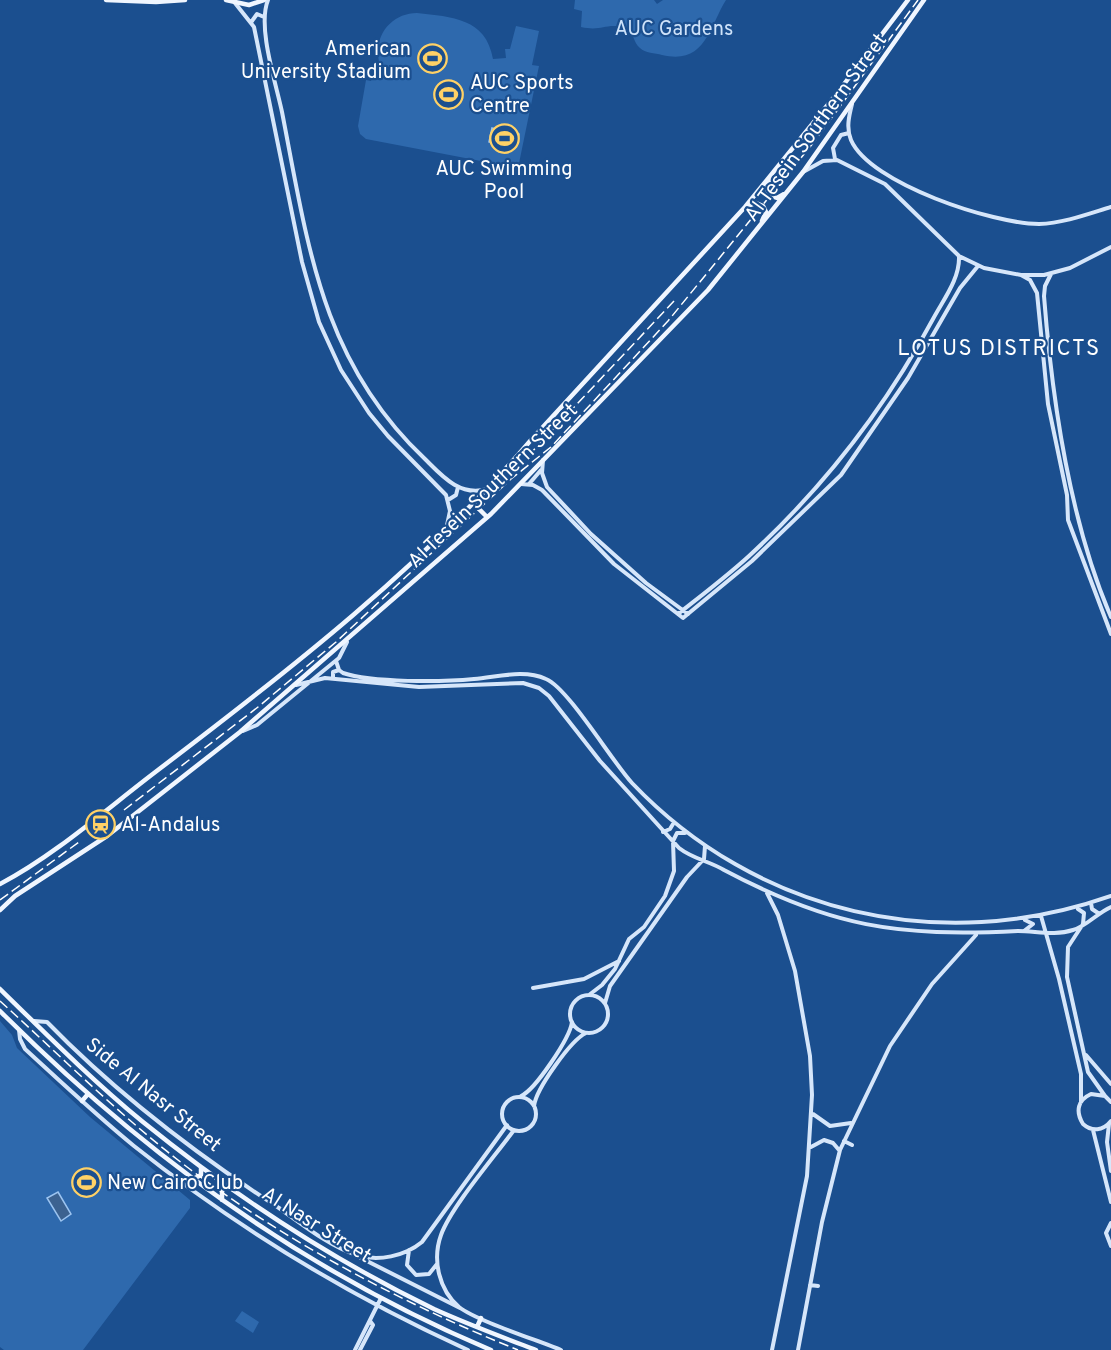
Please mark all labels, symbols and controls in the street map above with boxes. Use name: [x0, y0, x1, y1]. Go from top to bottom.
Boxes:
park label: AUC Gardens: [615, 17, 733, 43]
street label: Al Tesein Southern Street: [740, 29, 894, 227]
place label: American University Stadium: [241, 37, 411, 86]
sports icon: American University Stadium: [416, 43, 448, 75]
place label: AUC Sports Centre: [470, 71, 574, 120]
sports icon: AUC Sports Centre: [433, 78, 465, 110]
sports icon: AUC Swimming Pool: [488, 122, 520, 154]
place label: AUC Swimming Pool: [436, 157, 572, 206]
district label: LOTUS DISTRICTS: [897, 336, 1101, 363]
street label: Al Tesein Southern Street: [403, 398, 584, 574]
station icon: Al-Andalus: [84, 808, 116, 840]
place label: Al-Andalus: [121, 813, 220, 839]
street label: Side Al Nasr Street: [79, 1033, 226, 1158]
sports icon: New Cairo Club: [70, 1166, 102, 1198]
place label: New Cairo Club: [107, 1171, 243, 1197]
street label: Al Nasr Street: [256, 1182, 376, 1270]

